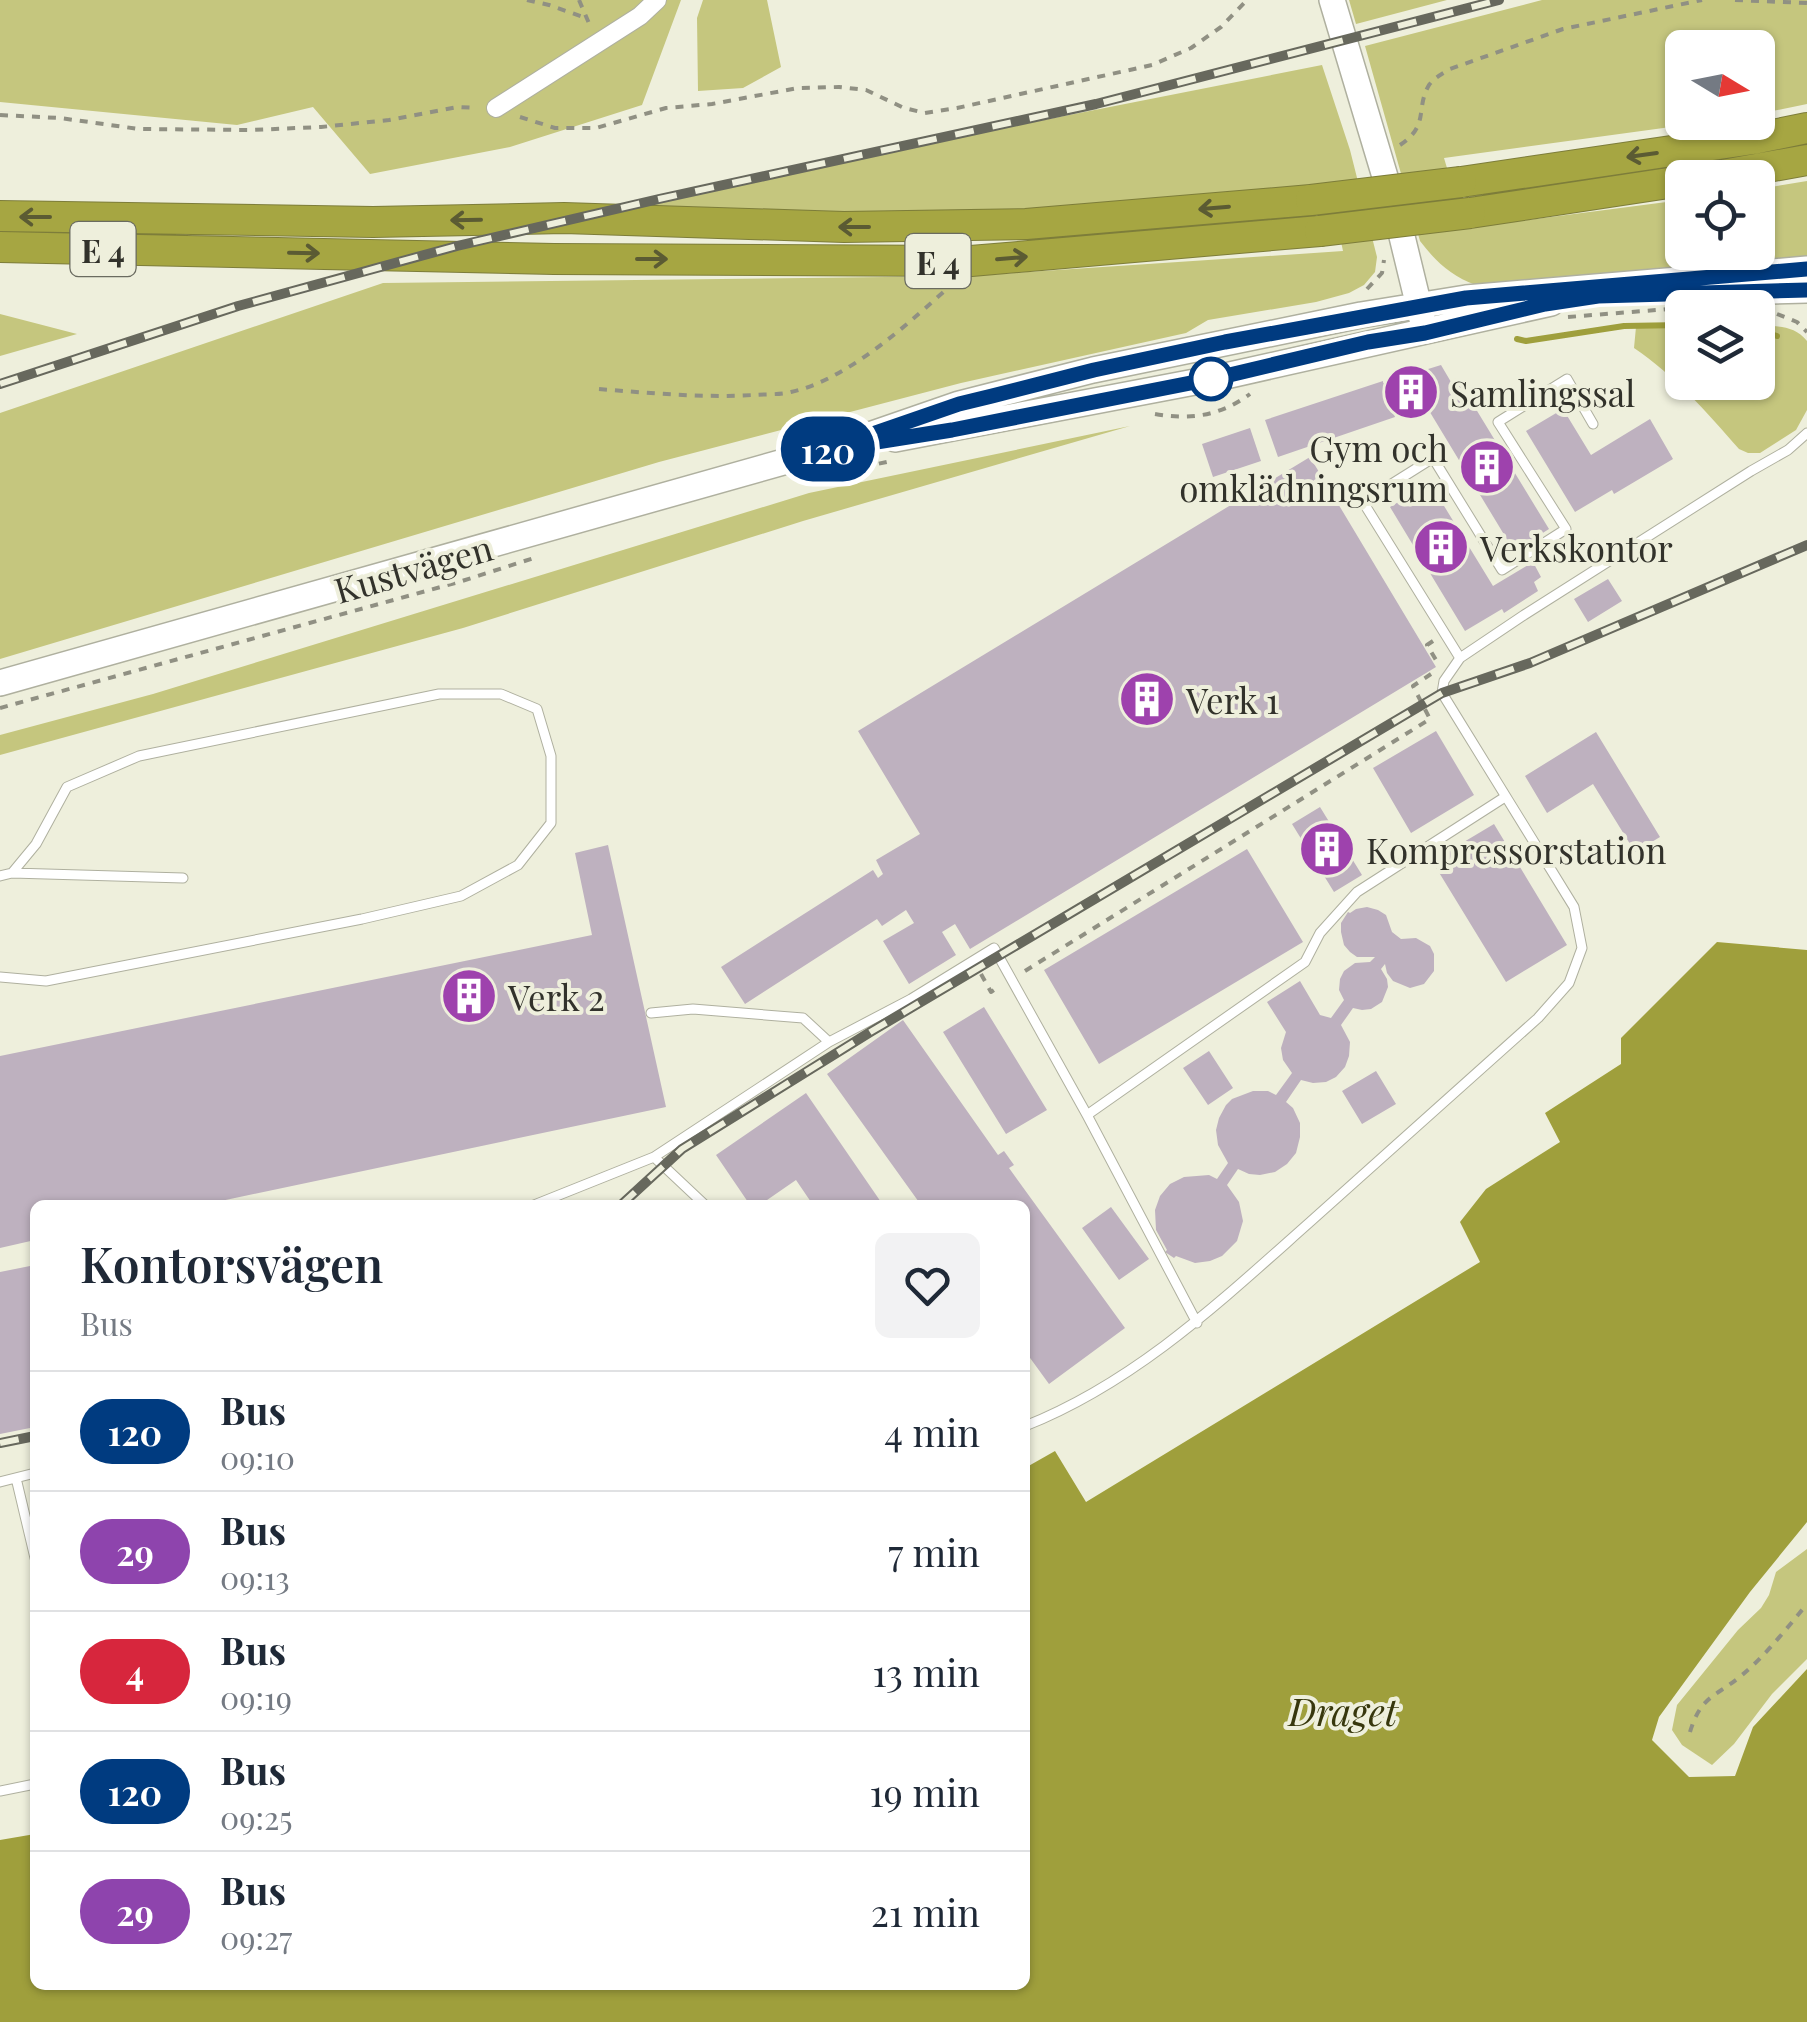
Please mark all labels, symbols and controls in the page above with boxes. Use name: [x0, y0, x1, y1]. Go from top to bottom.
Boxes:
north arrow: [1665, 30, 1775, 140]
map controls: [1665, 30, 1775, 400]
one-way arrow: [1626, 147, 1659, 165]
button: locate: [1665, 160, 1775, 270]
one-way arrow: [1198, 199, 1230, 218]
one-way arrow: [20, 208, 52, 226]
one-way arrow: [451, 210, 484, 230]
one-way arrow: [839, 218, 872, 236]
road number: E 4: [70, 222, 136, 276]
road number: E 4: [906, 234, 970, 288]
one-way arrow: [288, 243, 320, 262]
one-way arrow: [995, 248, 1027, 267]
one-way arrow: [634, 250, 667, 268]
button: layers: [1665, 290, 1775, 400]
unlabelled marker: [1190, 358, 1232, 400]
building icon: Samlingssal: [1381, 362, 1441, 422]
place label: Samlingssal: [1450, 369, 1635, 416]
line badge: 120: [770, 416, 886, 482]
place label: Gym och omklädningsrum: [1179, 424, 1448, 511]
text: 120: [801, 426, 855, 473]
building icon: Gym och omklädningsrum: [1457, 437, 1517, 497]
building icon: Verkskontor: [1411, 517, 1471, 577]
street label: Kustvägen: [328, 523, 498, 613]
place label: Verkskontor: [1479, 524, 1673, 571]
building icon: Verk 1: [1117, 669, 1177, 729]
place label: Verk 1: [1185, 676, 1279, 723]
building icon: Kompressorstation: [1297, 819, 1357, 879]
place label: Kompressorstation: [1366, 826, 1666, 873]
building icon: Verk 2: [439, 966, 499, 1026]
place label: Verk 2: [507, 973, 605, 1020]
text: Kontorsvägen: [80, 1231, 383, 1295]
button: heart: [875, 1233, 980, 1338]
text: Bus: [80, 1301, 133, 1344]
text: Bus: [220, 1384, 286, 1435]
text: 4 min: [884, 1406, 980, 1457]
text: 120: [108, 1408, 162, 1455]
text: 09:10: [220, 1435, 295, 1478]
text: Bus: [220, 1504, 286, 1555]
text: 7 min: [888, 1526, 980, 1577]
text: 29: [116, 1528, 154, 1575]
text: 09:13: [220, 1555, 290, 1598]
text: Bus: [220, 1624, 286, 1675]
text: 13 min: [872, 1646, 980, 1697]
text: 4: [126, 1648, 144, 1695]
text: 09:19: [220, 1675, 292, 1718]
water label: Draget: [1287, 1685, 1400, 1736]
text: Bus: [220, 1744, 286, 1795]
text: 19 min: [870, 1766, 980, 1817]
text: 120: [108, 1768, 162, 1815]
text: 09:25: [220, 1795, 293, 1838]
text: Bus: [220, 1864, 286, 1915]
text: 21 min: [871, 1886, 980, 1937]
text: 29: [116, 1888, 154, 1935]
text: 09:27: [220, 1915, 292, 1958]

